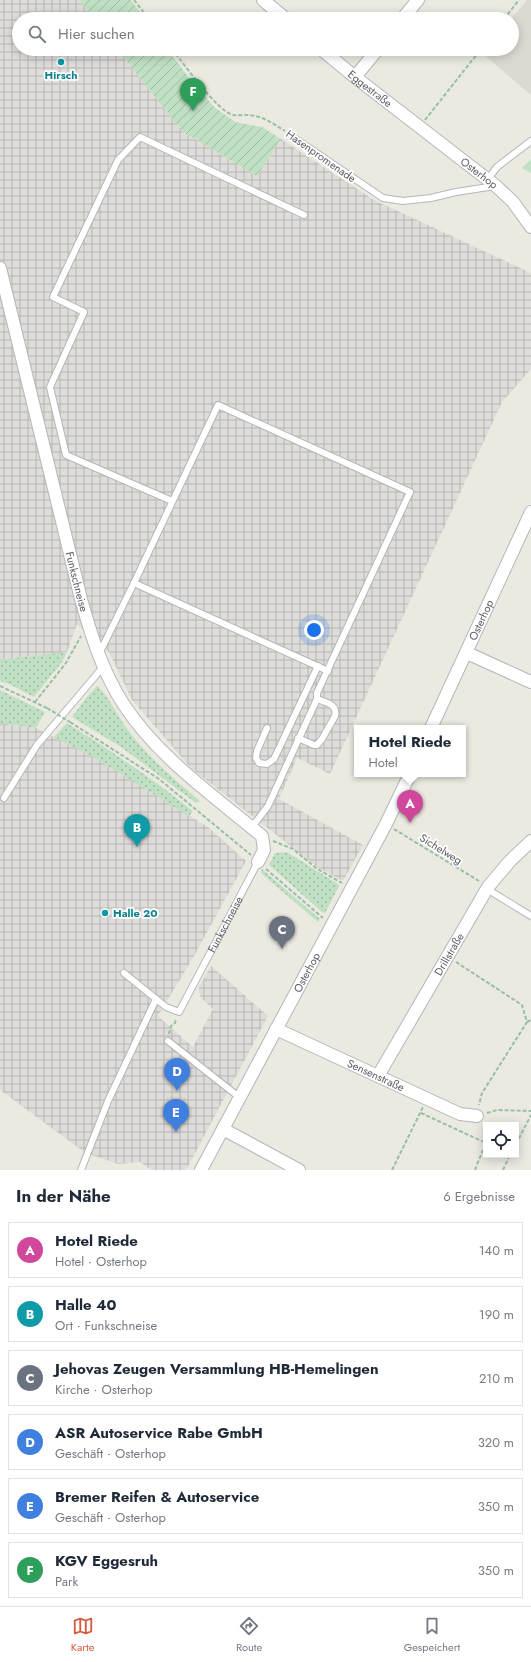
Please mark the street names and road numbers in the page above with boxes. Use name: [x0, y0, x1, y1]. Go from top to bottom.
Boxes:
street label: Eggestraße: [344, 66, 396, 111]
street label: Hasenpromenade: [283, 126, 360, 186]
street label: Osterhop: [457, 153, 501, 193]
street label: Funkschneise: [62, 550, 92, 614]
street label: Osterhop: [465, 597, 497, 643]
street label: Sichelweg: [417, 830, 465, 868]
street label: Funkschneise: [204, 893, 247, 955]
street label: Drillstraße: [430, 929, 468, 979]
street label: Osterhop: [289, 950, 324, 995]
street label: Sensenstraße: [345, 1055, 407, 1095]

